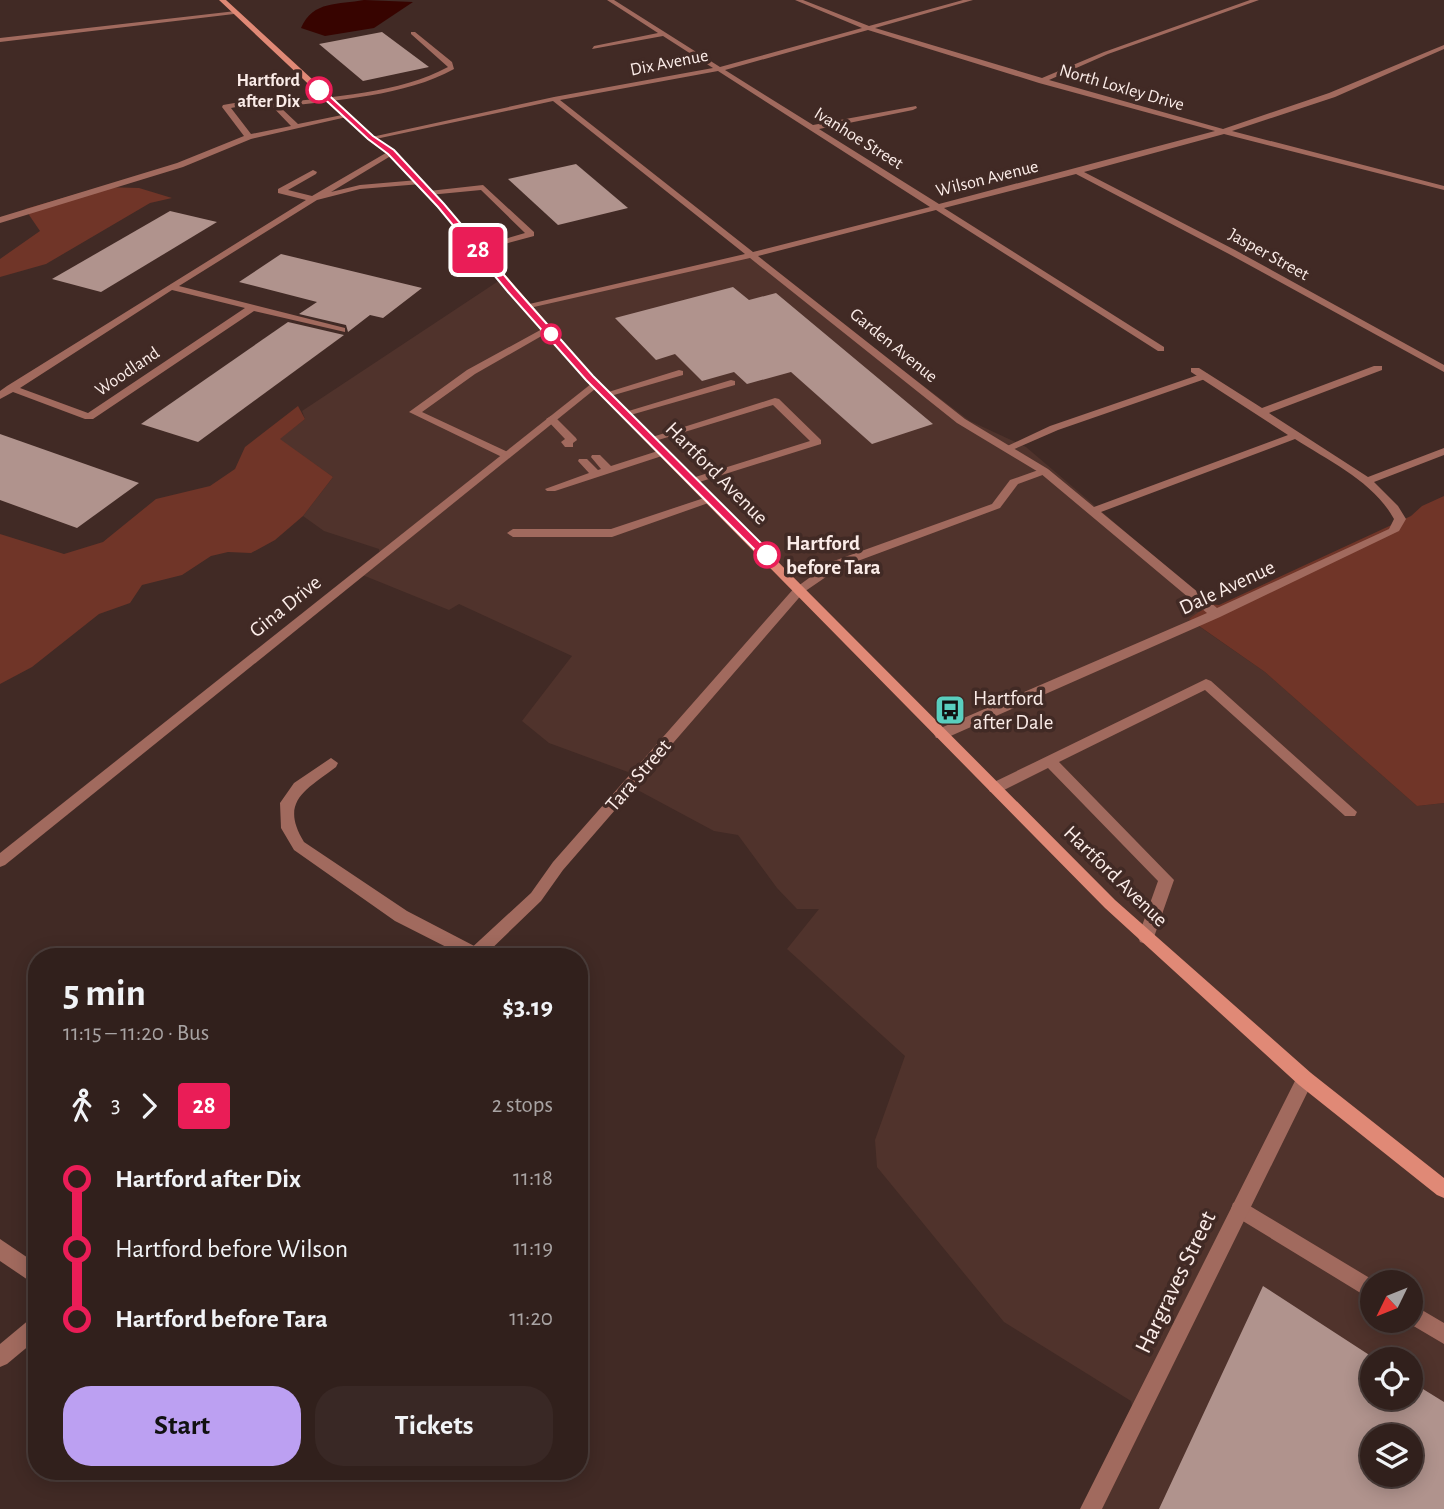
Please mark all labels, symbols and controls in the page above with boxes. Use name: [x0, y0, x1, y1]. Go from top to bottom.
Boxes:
street label: Dix Avenue: [629, 47, 710, 79]
street label: North Loxley Drive: [1057, 62, 1186, 114]
place label: Hartford after Dix: [237, 72, 301, 111]
marker: Hartford after Dix: [306, 77, 332, 103]
street label: Ivanhoe Street: [811, 104, 906, 173]
street label: Wilson Avenue: [934, 158, 1040, 200]
street label: Jasper Street: [1225, 225, 1312, 284]
line badge: 28: [447, 227, 510, 273]
text: 28: [466, 238, 490, 262]
street label: Garden Avenue: [846, 305, 941, 386]
unlabelled marker: [541, 324, 561, 344]
street label: Woodland: [92, 344, 163, 400]
street label: Hartford Avenue: [661, 418, 772, 529]
place label: Hartford before Tara: [786, 533, 881, 578]
marker: Hartford before Tara: [754, 542, 780, 568]
street label: Dale Avenue: [1176, 556, 1278, 619]
street label: Gina Drive: [246, 571, 325, 641]
place label: Hartford after Dale: [973, 688, 1054, 733]
bus stop icon: Hartford after Dale: [933, 693, 967, 727]
street label: Tara Street: [602, 735, 675, 815]
street label: Hartford Avenue: [1060, 822, 1172, 931]
text: 5 min: [63, 975, 146, 1013]
text: $3.19: [502, 994, 553, 1020]
text: 11:15 – 11:20 · Bus: [63, 1022, 209, 1045]
icon: walk: [63, 1087, 101, 1125]
icon: forward: [130, 1087, 168, 1125]
text: 3: [111, 1094, 120, 1117]
text: 28: [192, 1094, 216, 1118]
text: 2 stops: [492, 1094, 553, 1117]
text: Hartford after Dix: [115, 1166, 301, 1192]
text: 11:18: [513, 1167, 553, 1190]
street label: Hargraves Street: [1131, 1207, 1221, 1357]
text: Hartford before Wilson: [115, 1236, 348, 1262]
text: 11:19: [513, 1237, 553, 1260]
north arrow: [1360, 1270, 1423, 1334]
map controls: [1360, 1270, 1423, 1487]
text: Hartford before Tara: [115, 1306, 328, 1332]
text: 11:20: [509, 1307, 553, 1330]
button: locate: [1360, 1347, 1423, 1410]
button: Start: [63, 1386, 301, 1466]
button: Tickets: [315, 1386, 553, 1466]
button: layers: [1360, 1424, 1423, 1487]

